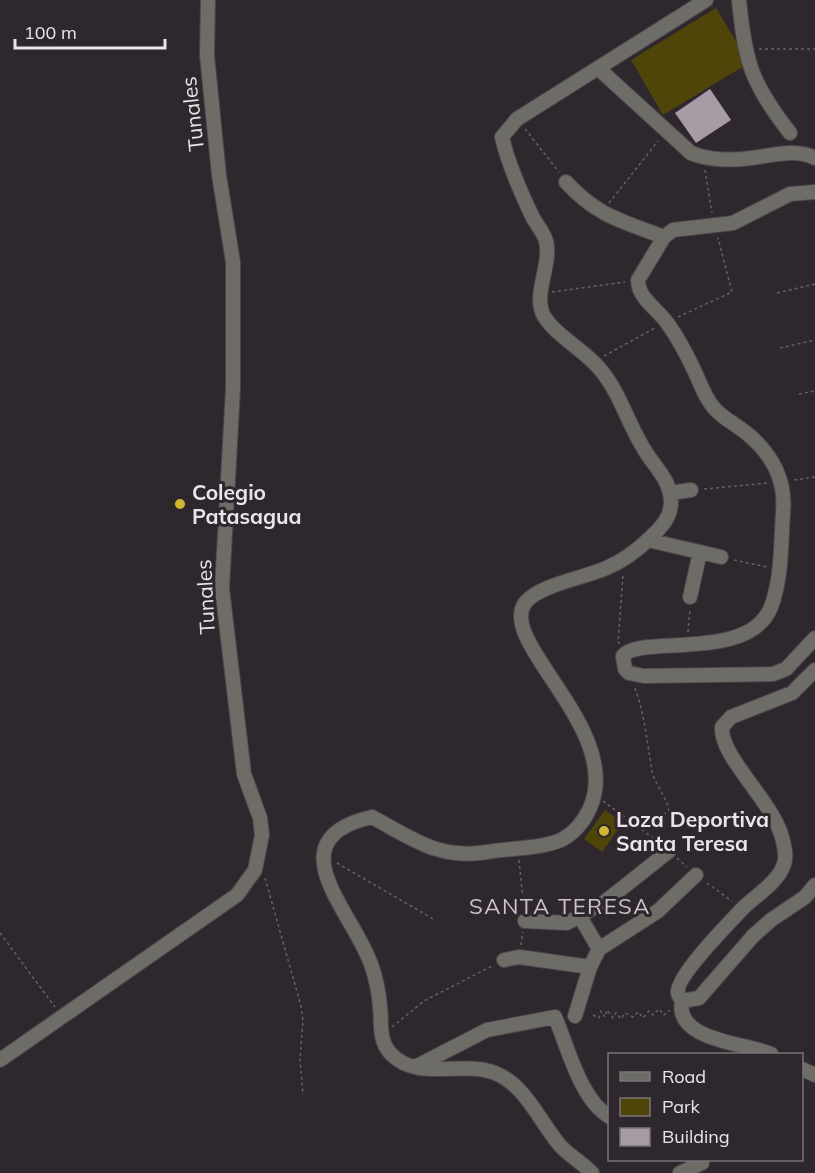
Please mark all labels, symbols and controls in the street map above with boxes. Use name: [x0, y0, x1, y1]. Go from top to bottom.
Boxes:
scale bar: [15, 12, 165, 50]
text: 100 m: [24, 21, 77, 44]
street label: Tunales: [175, 75, 209, 153]
place label: Colegio Patasagua: [192, 479, 302, 529]
marker: Colegio Patasagua: [173, 497, 187, 511]
street label: Tunales: [190, 559, 220, 635]
place label: Loza Deportiva Santa Teresa: [616, 806, 769, 856]
marker: Loza Deportiva Santa Teresa: [597, 824, 611, 838]
district label: SANTA TERESA: [469, 892, 651, 920]
legend: [608, 1053, 803, 1161]
text: Road: [662, 1065, 706, 1088]
text: Park: [662, 1095, 701, 1118]
text: Building: [662, 1125, 730, 1148]

